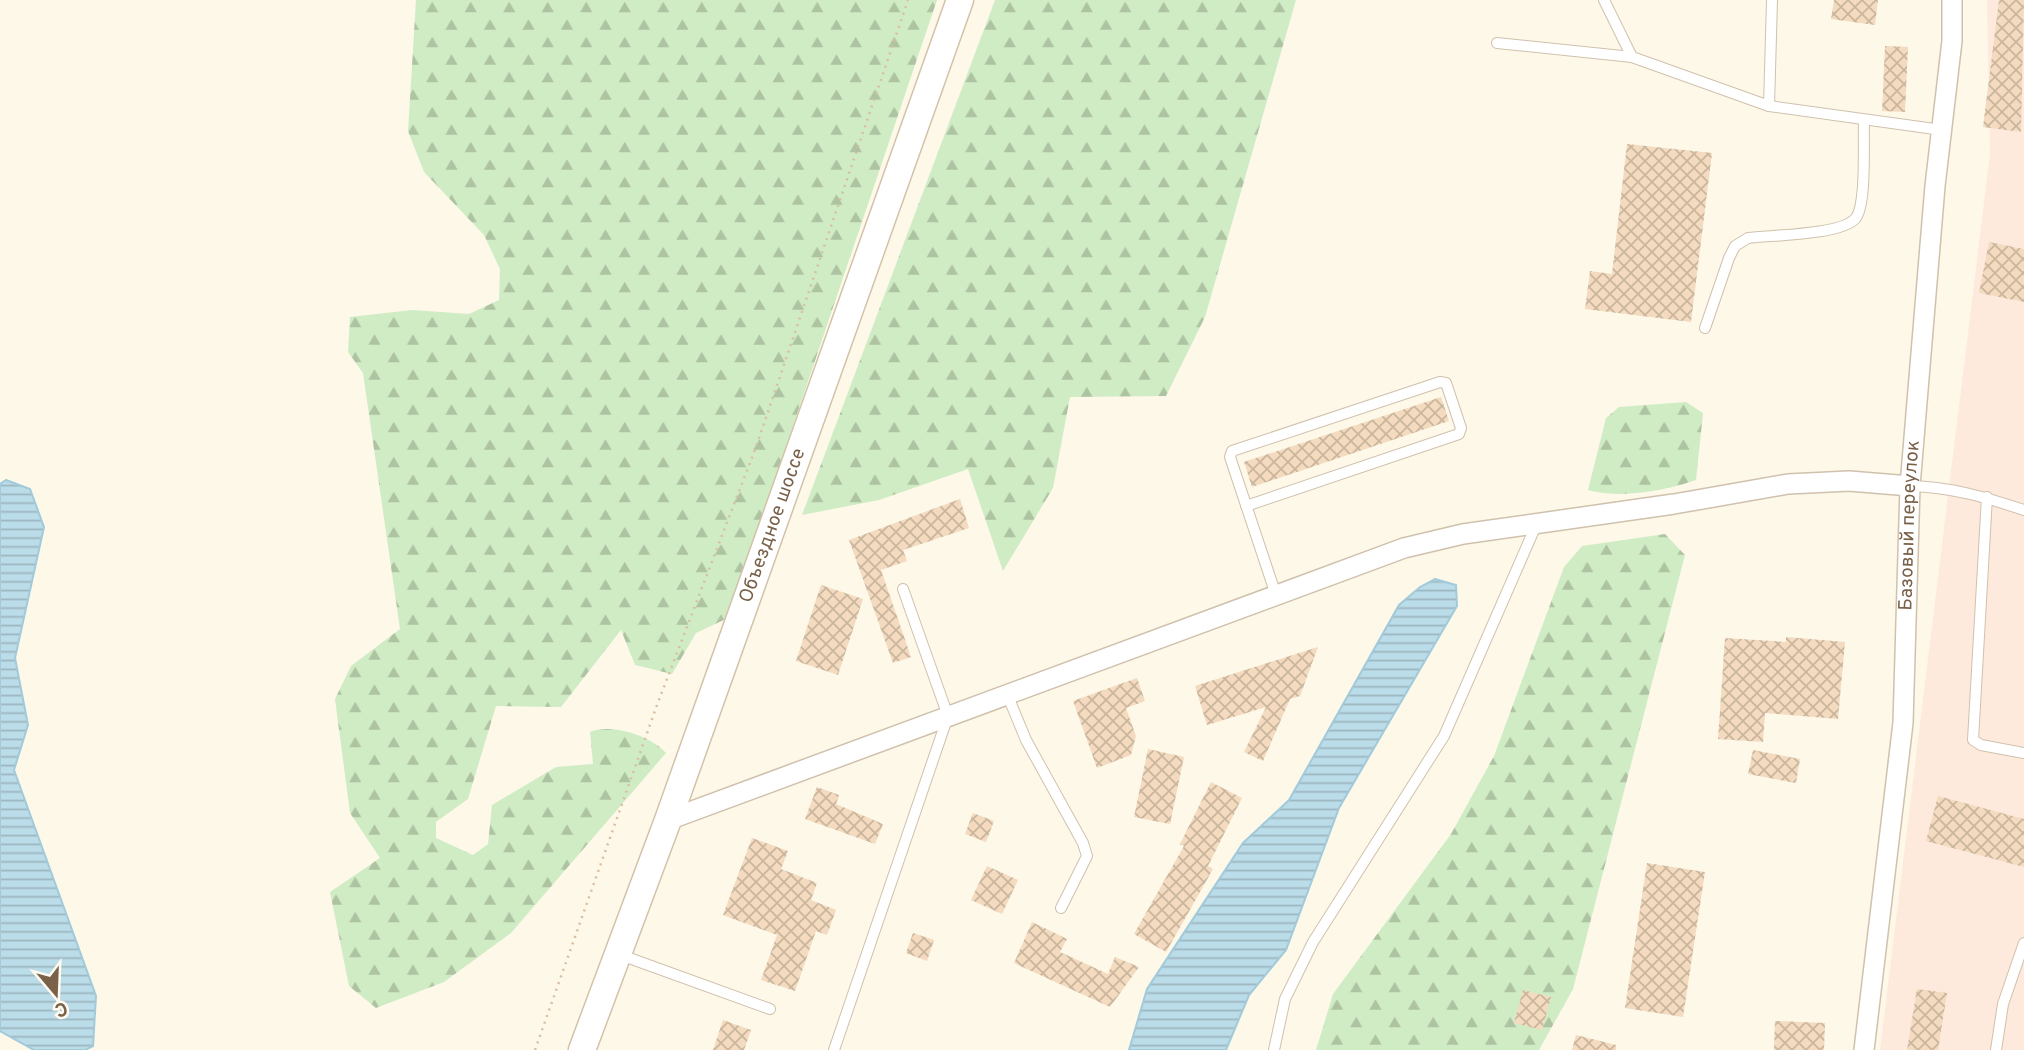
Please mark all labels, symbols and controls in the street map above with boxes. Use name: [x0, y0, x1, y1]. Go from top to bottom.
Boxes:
street label: Базовый переулок: [1894, 439, 1926, 611]
street label: Объездное шоссе: [734, 445, 811, 606]
north arrow: [21, 959, 91, 1029]
text: С: [51, 995, 71, 1022]

